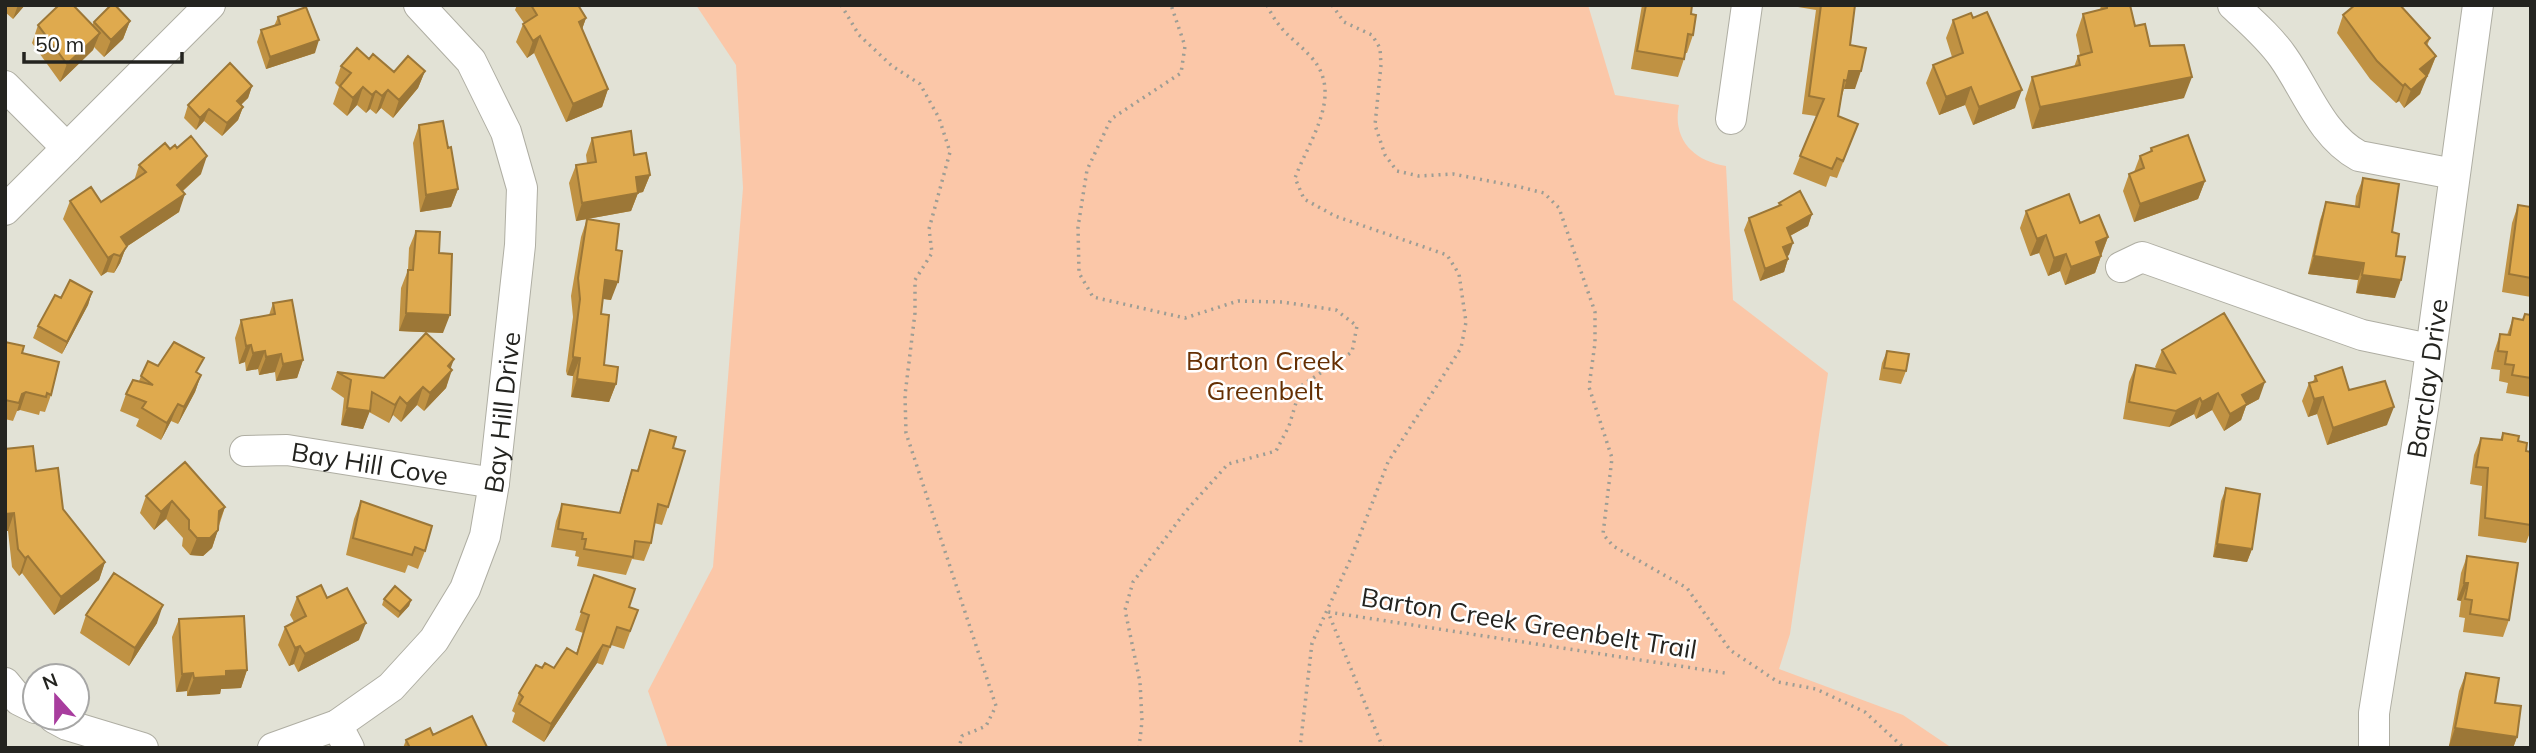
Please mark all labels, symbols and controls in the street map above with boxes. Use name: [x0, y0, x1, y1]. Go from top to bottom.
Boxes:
scale bar: [24, 21, 182, 65]
text: 50 m: [35, 31, 84, 57]
street label: Barclay Drive: [2399, 296, 2454, 460]
street label: Bay Hill Drive: [476, 330, 527, 495]
park label: Barton Creek Greenbelt: [1186, 344, 1345, 407]
street label: Bay Hill Cove: [289, 434, 451, 492]
street label: Barton Creek Greenbelt Trail: [1359, 580, 1699, 666]
north arrow: [21, 662, 91, 732]
text: N: [39, 667, 61, 695]

